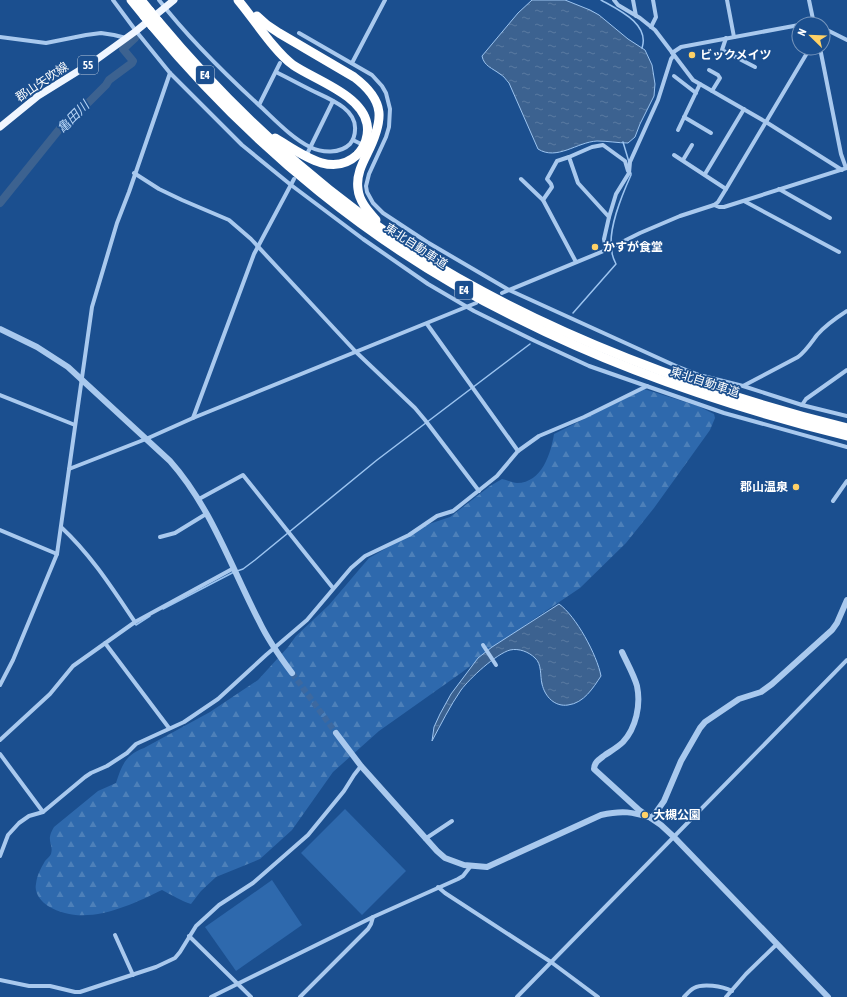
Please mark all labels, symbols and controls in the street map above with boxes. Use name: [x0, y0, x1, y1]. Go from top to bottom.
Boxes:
north arrow: [791, 16, 831, 56]
text: N: [795, 27, 809, 37]
place label: ビックメイツ: [700, 48, 772, 62]
marker: ビックメイツ: [687, 50, 697, 60]
road number: 55: [78, 56, 98, 74]
street label: 郡山矢吹線: [13, 59, 71, 105]
road number: E4: [196, 66, 214, 84]
water label: 亀田川: [54, 96, 94, 136]
street label: 東北自動車道: [382, 221, 450, 271]
place label: かすが食堂: [603, 240, 663, 254]
marker: かすが食堂: [590, 242, 600, 252]
road number: E4: [455, 281, 473, 299]
street label: 東北自動車道: [669, 364, 741, 400]
place label: 郡山温泉: [740, 480, 788, 494]
marker: 郡山温泉: [791, 482, 801, 492]
place label: 大槻公園: [653, 808, 701, 822]
marker: 大槻公園: [640, 810, 650, 820]

